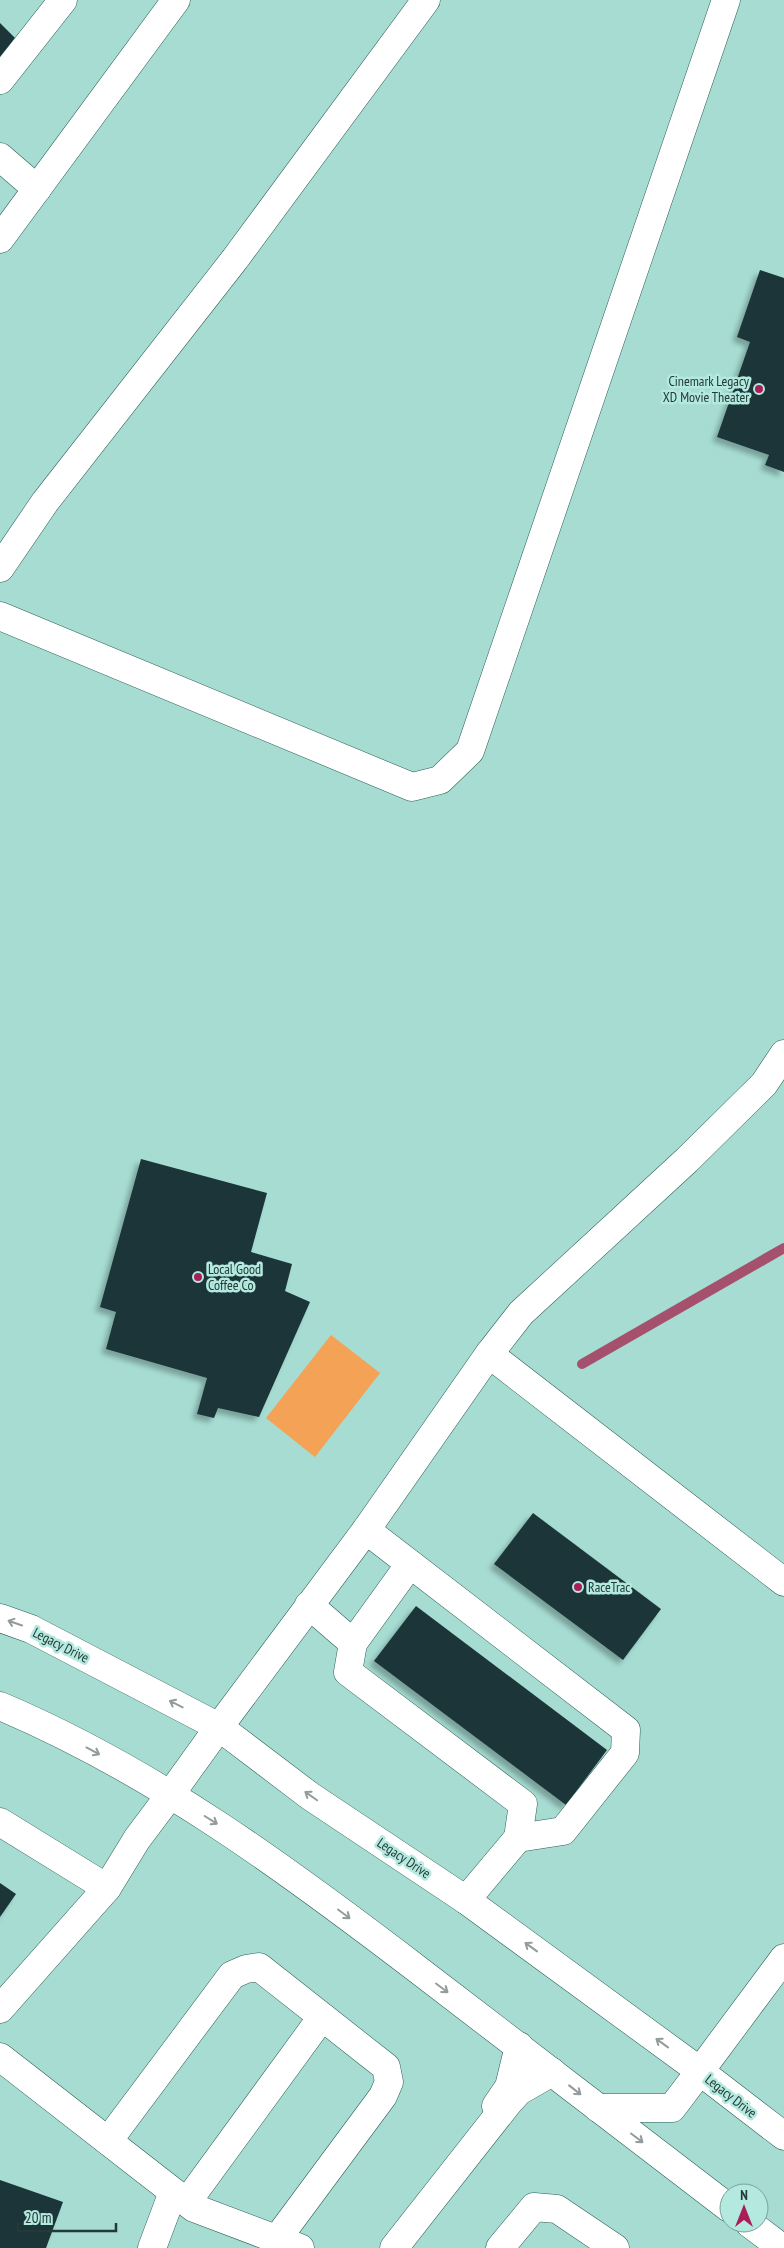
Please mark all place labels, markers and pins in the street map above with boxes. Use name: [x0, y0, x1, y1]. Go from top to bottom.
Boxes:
place label: Cinemark Legacy XD Movie Theater: [663, 372, 750, 406]
marker: Cinemark Legacy XD Movie Theater: [753, 383, 765, 395]
place label: Local Good Coffee Co: [208, 1260, 261, 1294]
marker: Local Good Coffee Co: [192, 1271, 204, 1283]
place label: RaceTrac: [588, 1578, 630, 1596]
marker: RaceTrac: [572, 1581, 584, 1593]

